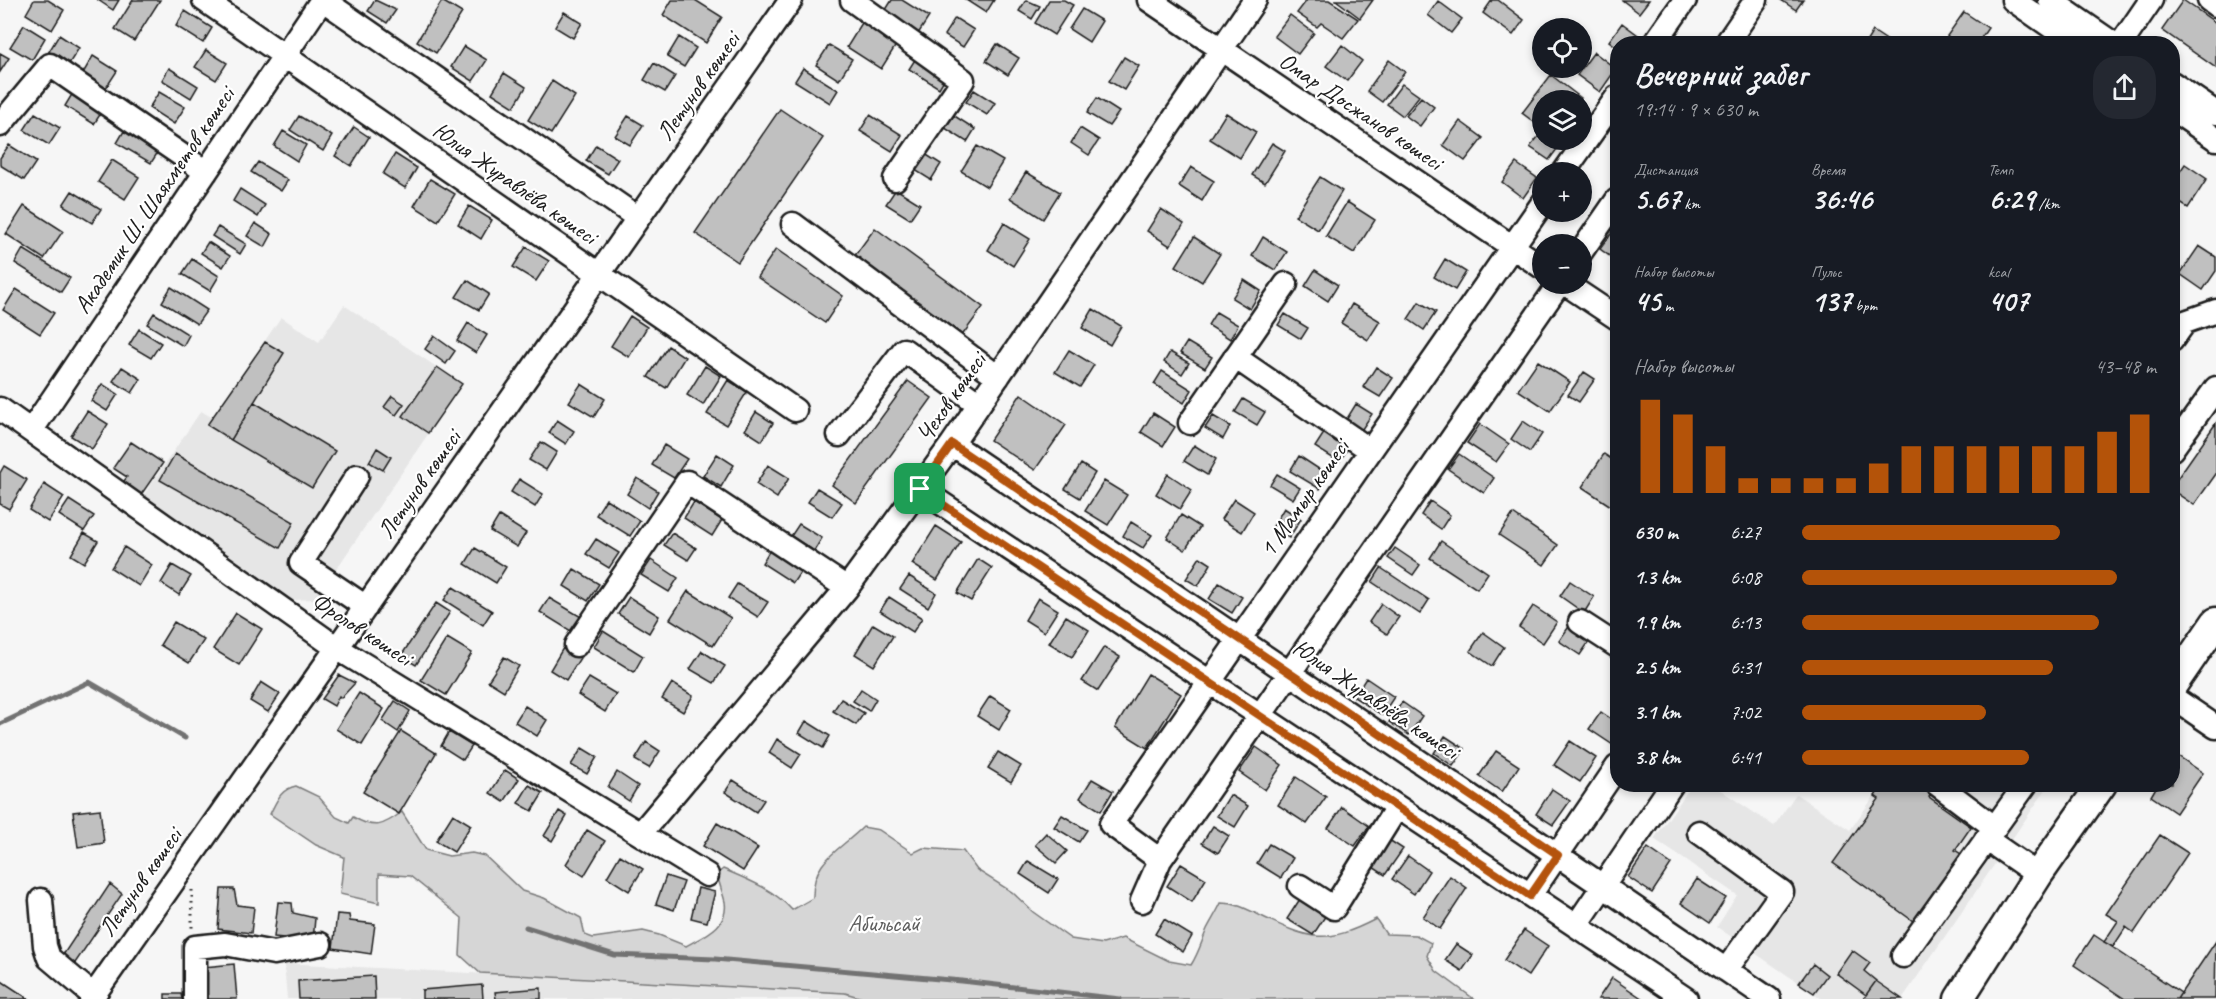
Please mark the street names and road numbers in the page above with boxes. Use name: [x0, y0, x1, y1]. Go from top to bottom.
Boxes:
street label: Летунов көшесі: [650, 24, 748, 146]
street label: Омар Досжанов көшесі: [1274, 45, 1451, 178]
street label: Академик Ш. Шаяхметов көшесі: [67, 79, 242, 319]
street label: Юлия Журавлёва көшесі: [427, 115, 605, 252]
street label: Чехов көшесі: [909, 345, 994, 447]
street label: Летунов көшесі: [371, 422, 469, 544]
street label: 1 Мамыр көшесі: [1253, 431, 1357, 563]
street label: Фролов көшесі: [306, 586, 420, 674]
street label: Юлия Журавлёва көшесі: [1287, 632, 1467, 767]
street label: Летунов көшесі: [92, 820, 190, 942]

